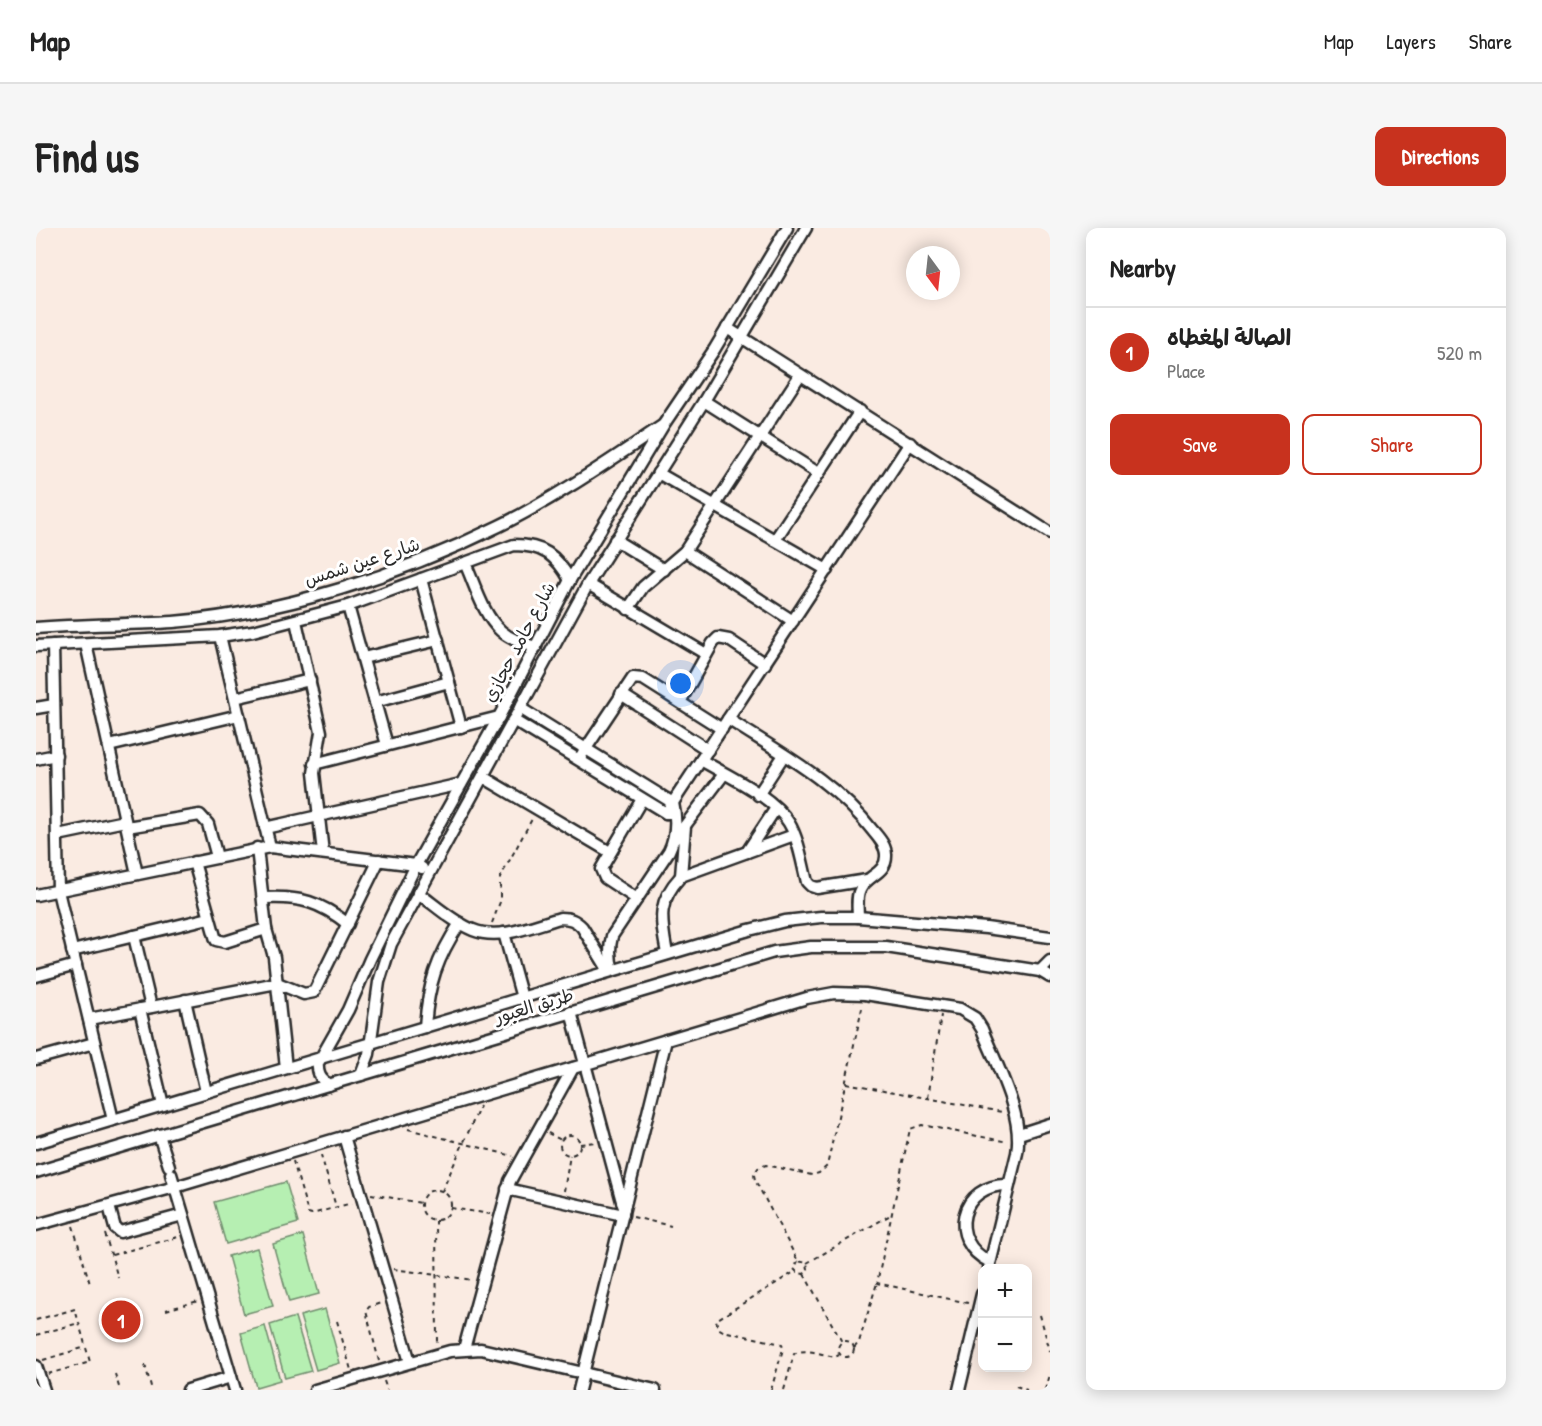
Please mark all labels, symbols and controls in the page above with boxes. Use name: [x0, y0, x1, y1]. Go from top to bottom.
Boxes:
text: Map: [30, 22, 70, 60]
text: Map: [1324, 27, 1353, 56]
text: Layers: [1386, 27, 1436, 56]
text: Share: [1469, 27, 1512, 56]
button: Directions: [1375, 127, 1506, 186]
text: Find us: [36, 128, 139, 185]
north arrow: [906, 246, 960, 300]
text: Nearby: [1110, 250, 1176, 285]
text: الصالة المغطاه: [1167, 322, 1291, 352]
text: 1: [1126, 339, 1133, 366]
text: 520 m: [1437, 339, 1482, 366]
text: Place: [1167, 357, 1206, 384]
button: Save: [1110, 414, 1290, 475]
button: Share: [1302, 414, 1482, 475]
street label: شارع عين شمس: [301, 531, 423, 592]
street label: شارع حامد حجازي: [476, 577, 562, 707]
your location: [666, 669, 695, 698]
street label: طريق العبور: [489, 982, 576, 1030]
map controls: [978, 1264, 1032, 1372]
button: +: [978, 1264, 1032, 1318]
pin: 1: [102, 1298, 140, 1342]
button: −: [978, 1318, 1032, 1372]

